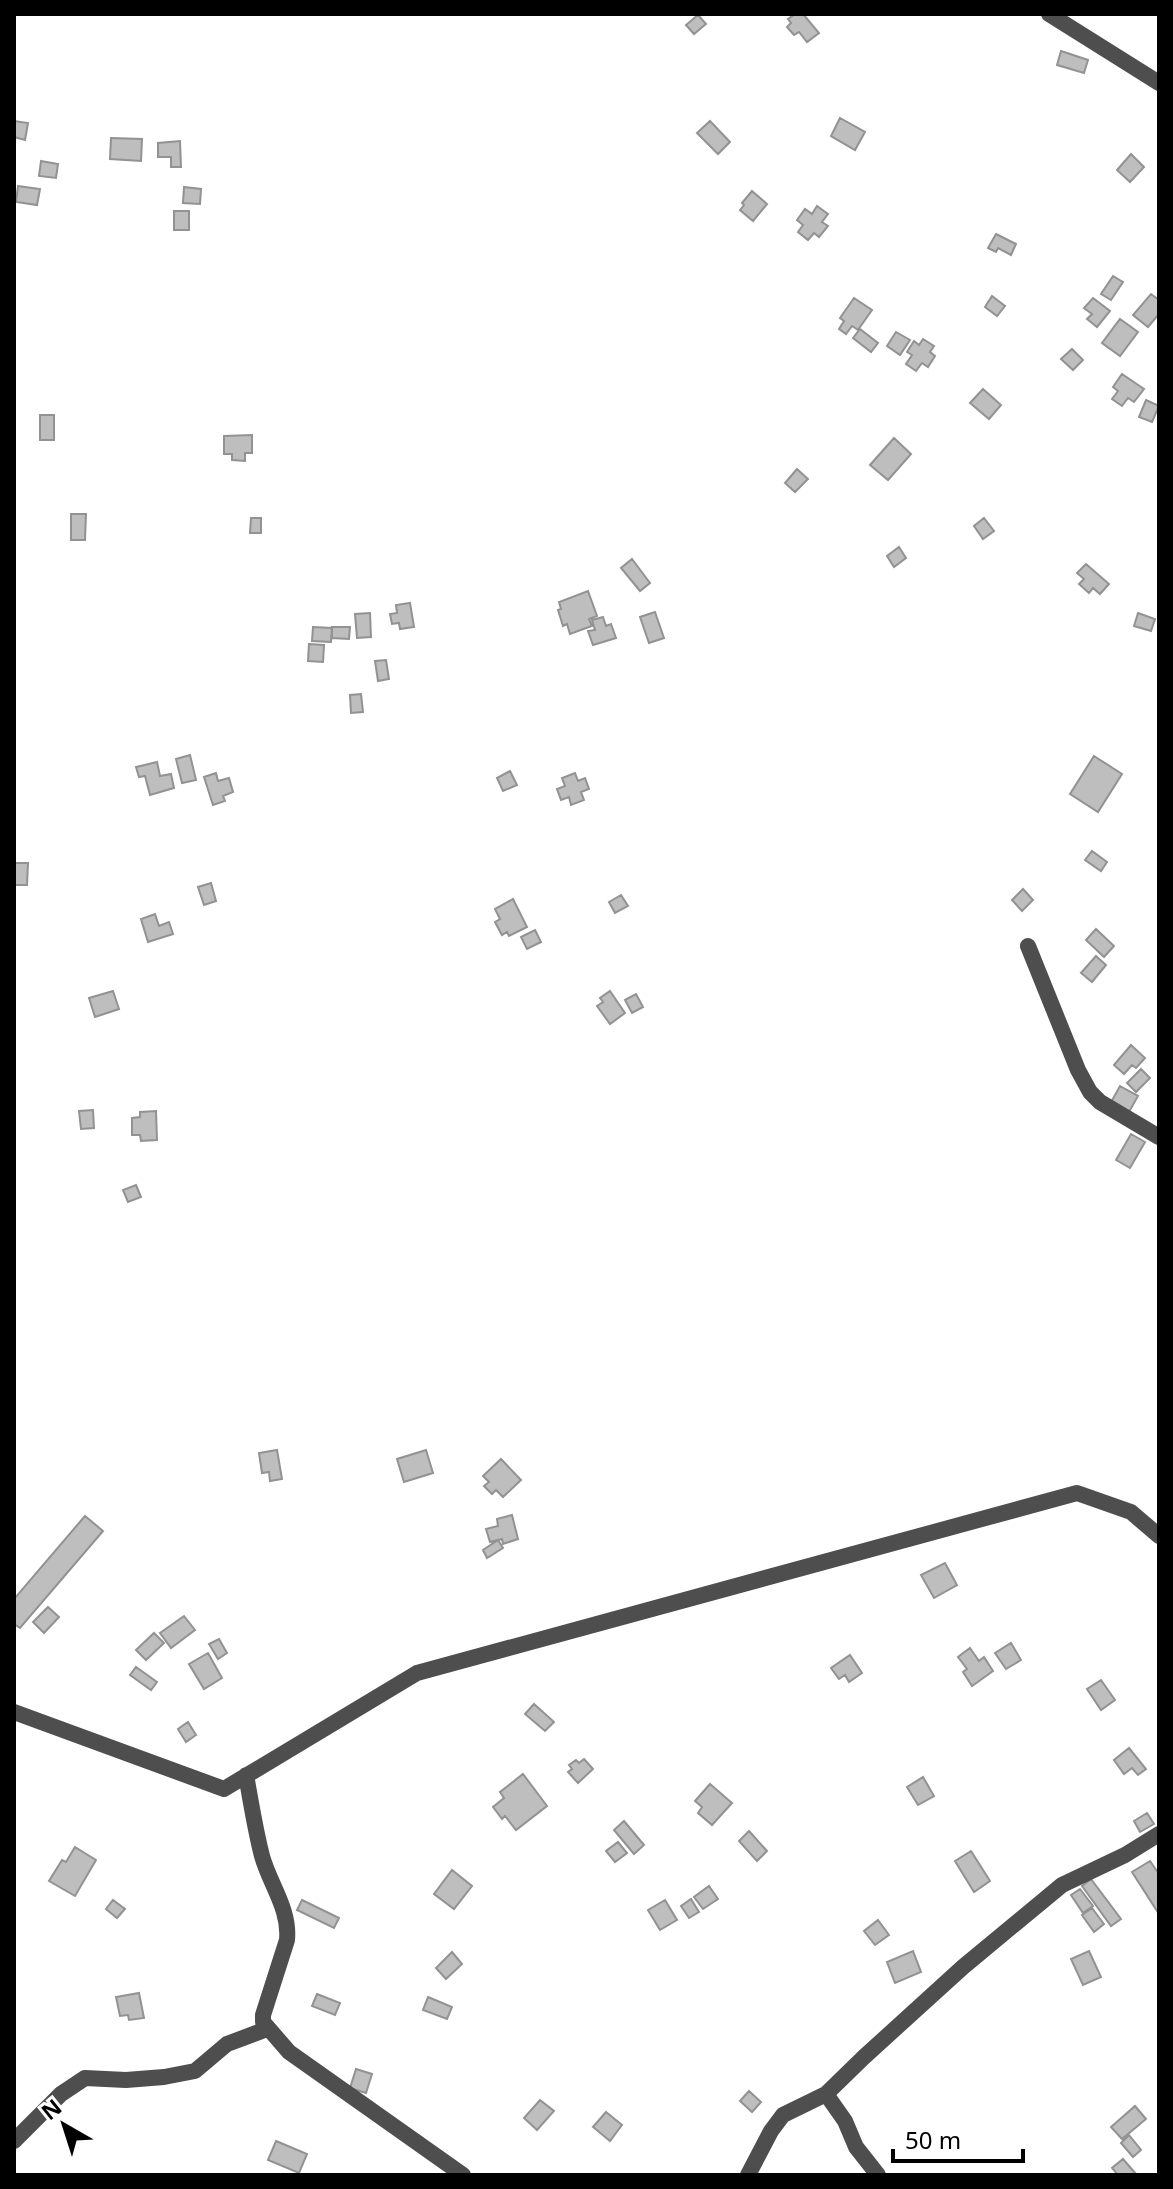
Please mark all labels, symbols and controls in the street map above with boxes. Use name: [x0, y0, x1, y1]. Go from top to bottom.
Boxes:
north arrow: [24, 2085, 104, 2165]
text: N: [34, 2091, 67, 2126]
scale bar: [893, 2113, 1023, 2163]
text: 50 m: [905, 2123, 961, 2156]

